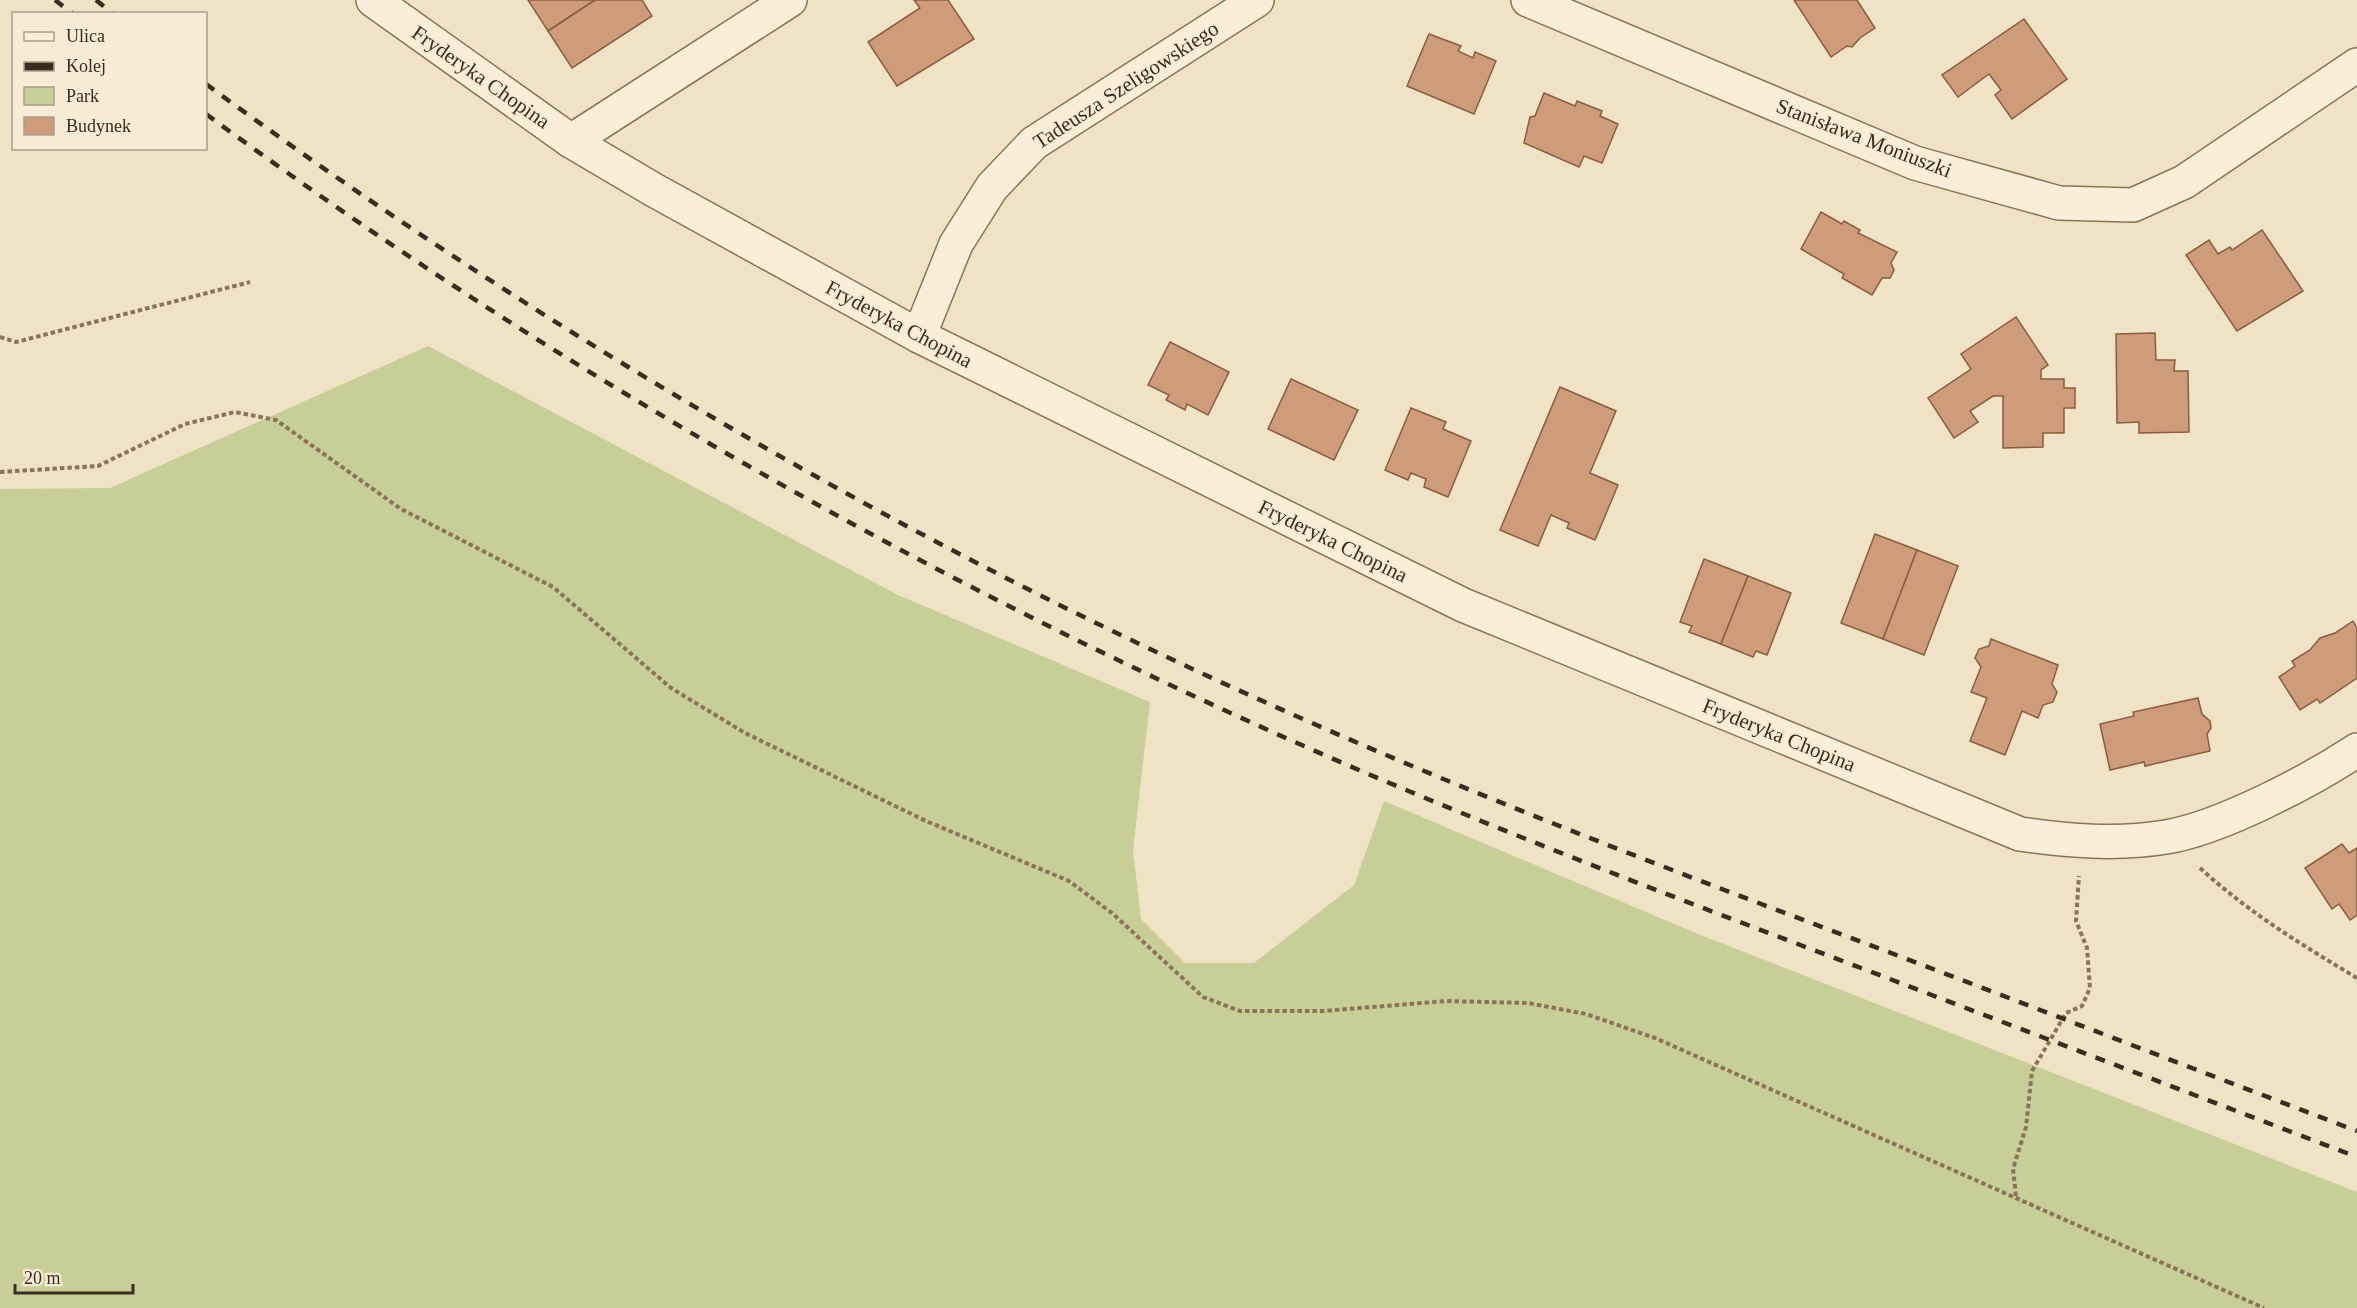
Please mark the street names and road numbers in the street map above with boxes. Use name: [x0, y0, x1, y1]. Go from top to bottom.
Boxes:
street label: Tadeusza Szeligowskiego: [1029, 16, 1223, 154]
street label: Fryderyka Chopina: [407, 20, 555, 134]
street label: Stanisława Moniuszki: [1773, 93, 1955, 183]
street label: Fryderyka Chopina: [822, 275, 977, 373]
street label: Fryderyka Chopina: [1255, 495, 1412, 588]
street label: Fryderyka Chopina: [1699, 693, 1860, 777]

